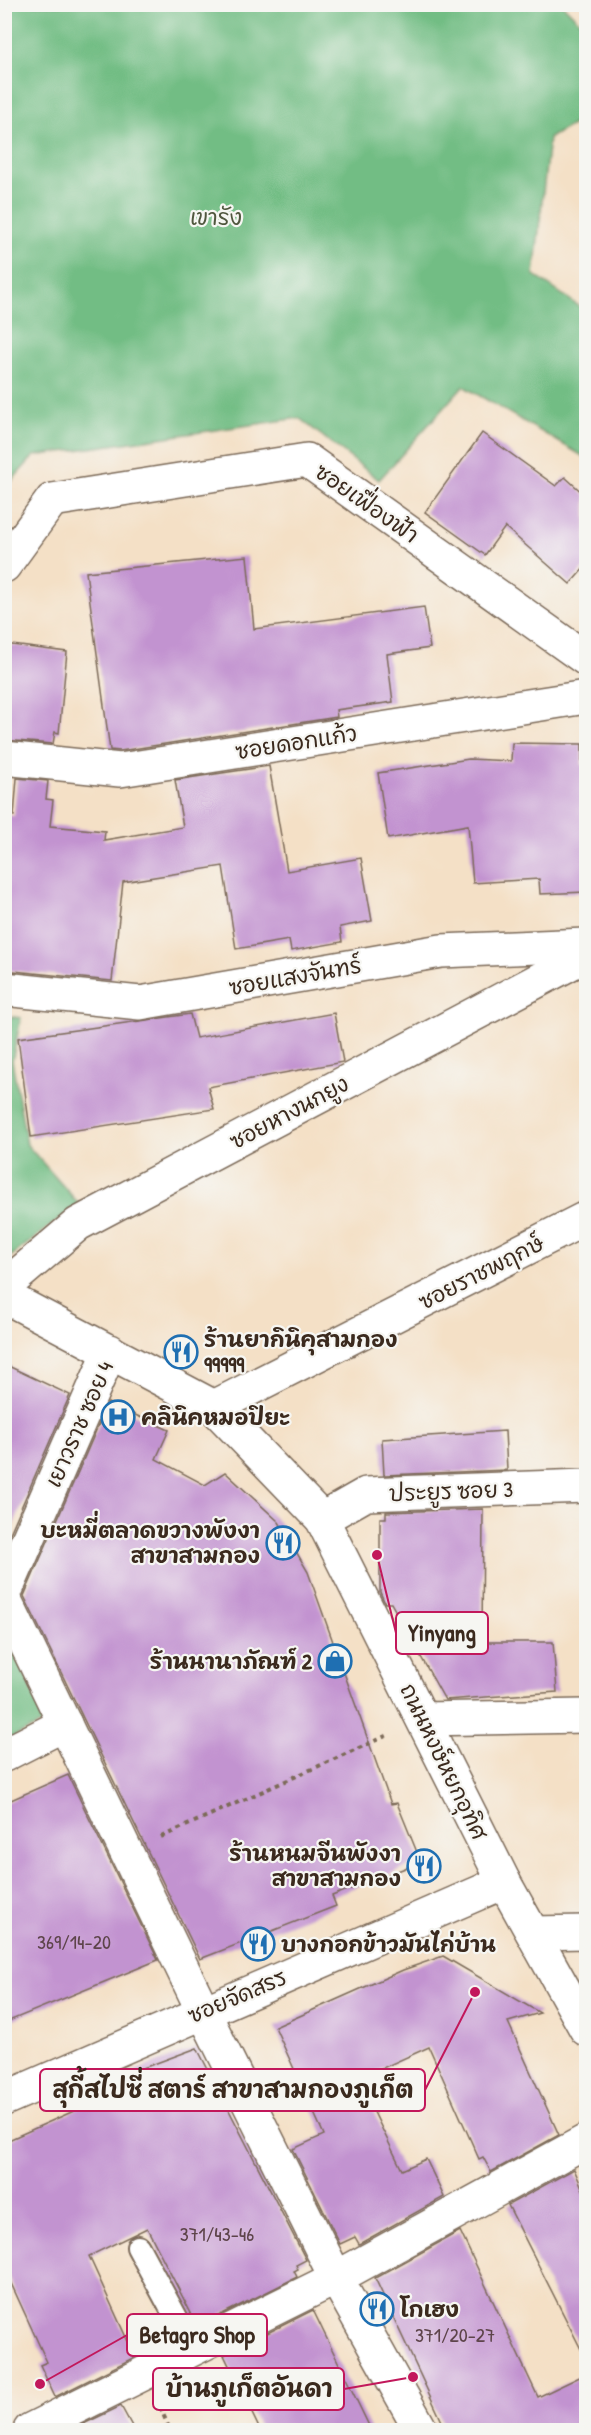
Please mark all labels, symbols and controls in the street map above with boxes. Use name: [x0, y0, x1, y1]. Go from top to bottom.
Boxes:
park label: เขารัง: [190, 202, 242, 232]
street label: ซอยเฟื่องฟ้า: [309, 452, 428, 550]
street label: ซอยดอกแก้ว: [233, 718, 359, 766]
street label: ซอยแสงจันทร์: [226, 950, 364, 1002]
street label: ซอยหางนกยูง: [224, 1068, 355, 1158]
street label: ซอยราชพฤกษ์: [413, 1227, 549, 1316]
place label: ร้านยากินิคุสามกอง 99999: [204, 1324, 397, 1379]
restaurant icon: ร้านยากินิคุสามกอง 99999: [163, 1334, 199, 1370]
street label: เยาวราช ซอย 4: [38, 1356, 120, 1492]
hospital icon: คลินิคหมอปิยะ: [100, 1399, 136, 1435]
place label: คลินิคหมอปิยะ: [141, 1402, 290, 1432]
street label: ประยูร ซอย 3: [388, 1474, 514, 1510]
place label: บะหมี่ตลาดขวางพังงา สาขาสามกอง: [41, 1510, 260, 1570]
restaurant icon: บะหมี่ตลาดขวางพังงา สาขาสามกอง: [265, 1525, 301, 1561]
callout: Yinyang: [396, 1612, 488, 1654]
text: Yinyang: [408, 1616, 476, 1649]
shop icon: ร้านนานาภัณฑ์ 2: [317, 1643, 353, 1679]
place label: ร้านนานาภัณฑ์ 2: [150, 1646, 313, 1676]
street label: ถนนหงษ์หยกอุทิศ: [392, 1678, 496, 1846]
place label: ร้านหนมจีนพังงา สาขาสามกอง: [229, 1838, 401, 1893]
restaurant icon: ร้านหนมจีนพังงา สาขาสามกอง: [406, 1848, 442, 1884]
restaurant icon: บางกอกข้าวมันไก่บ้าน: [240, 1926, 276, 1962]
house number: 369/14-20: [37, 1928, 111, 1955]
place label: บางกอกข้าวมันไก่บ้าน: [281, 1929, 496, 1959]
street label: ซอยจัดสรร: [183, 1962, 291, 2030]
text: สุกี้สไปซี่ สตาร์ สาขาสามกองภูเก็ต: [53, 2065, 413, 2108]
callout: สุกี้สไปซี่ สตาร์ สาขาสามกองภูเก็ต: [40, 2069, 425, 2111]
house number: 371/43-46: [180, 2220, 254, 2247]
restaurant icon: โกเฮง: [359, 2291, 395, 2327]
place label: โกเฮง: [399, 2294, 459, 2324]
callout: Betagro Shop: [127, 2314, 267, 2356]
text: Betagro Shop: [139, 2318, 255, 2351]
house number: 371/20-27: [415, 2321, 495, 2348]
callout: บ้านภูเก็ตอันดา: [153, 2368, 344, 2410]
text: บ้านภูเก็ตอันดา: [166, 2372, 332, 2407]

